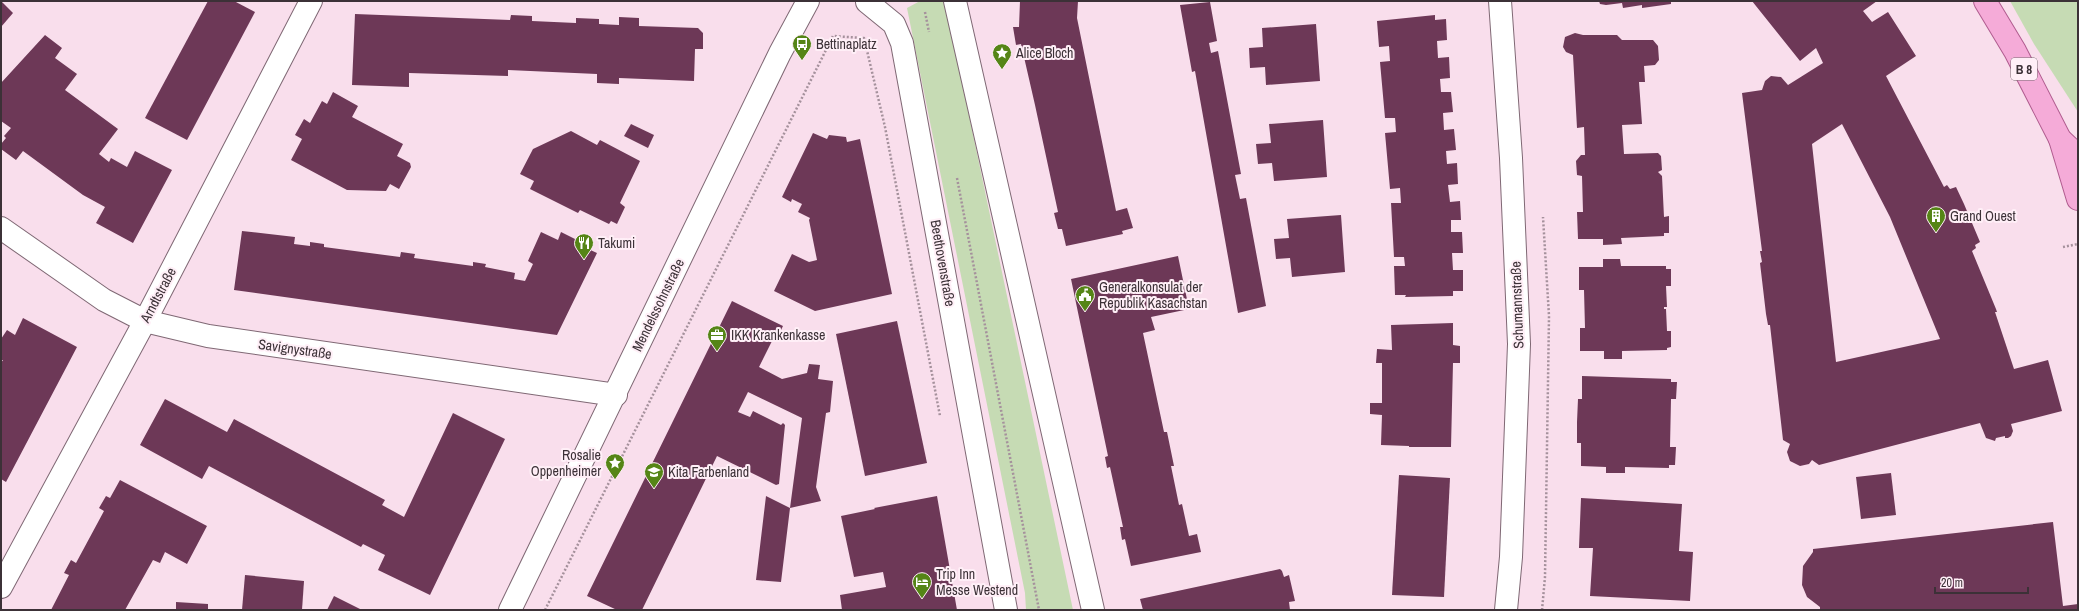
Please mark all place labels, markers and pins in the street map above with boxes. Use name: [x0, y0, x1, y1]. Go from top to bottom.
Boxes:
bus stop icon: Bettinaplatz: [791, 33, 813, 61]
place label: Bettinaplatz: [816, 35, 877, 53]
place icon: Alice Bloch: [991, 42, 1013, 70]
place label: Alice Bloch: [1015, 44, 1073, 62]
building icon: Grand Ouest: [1925, 205, 1947, 233]
place label: Grand Ouest: [1950, 207, 2016, 225]
restaurant icon: Takumi: [573, 232, 595, 260]
place label: Takumi: [598, 234, 635, 252]
place label: Generalkonsulat der Republik Kasachstan: [1099, 278, 1208, 312]
public building icon: Generalkonsulat der Republik Kasachstan: [1074, 284, 1096, 312]
office icon: IKK Krankenkasse: [706, 324, 728, 352]
place label: IKK Krankenkasse: [731, 326, 825, 344]
place label: Rosalie Oppenheimer: [531, 446, 601, 480]
place icon: Rosalie Oppenheimer: [604, 452, 626, 480]
school or university icon: Kita Farbenland: [643, 461, 665, 489]
place label: Kita Farbenland: [668, 463, 749, 481]
place label: Trip Inn Messe Westend: [936, 565, 1018, 599]
hotel icon: Trip Inn Messe Westend: [911, 571, 933, 599]

